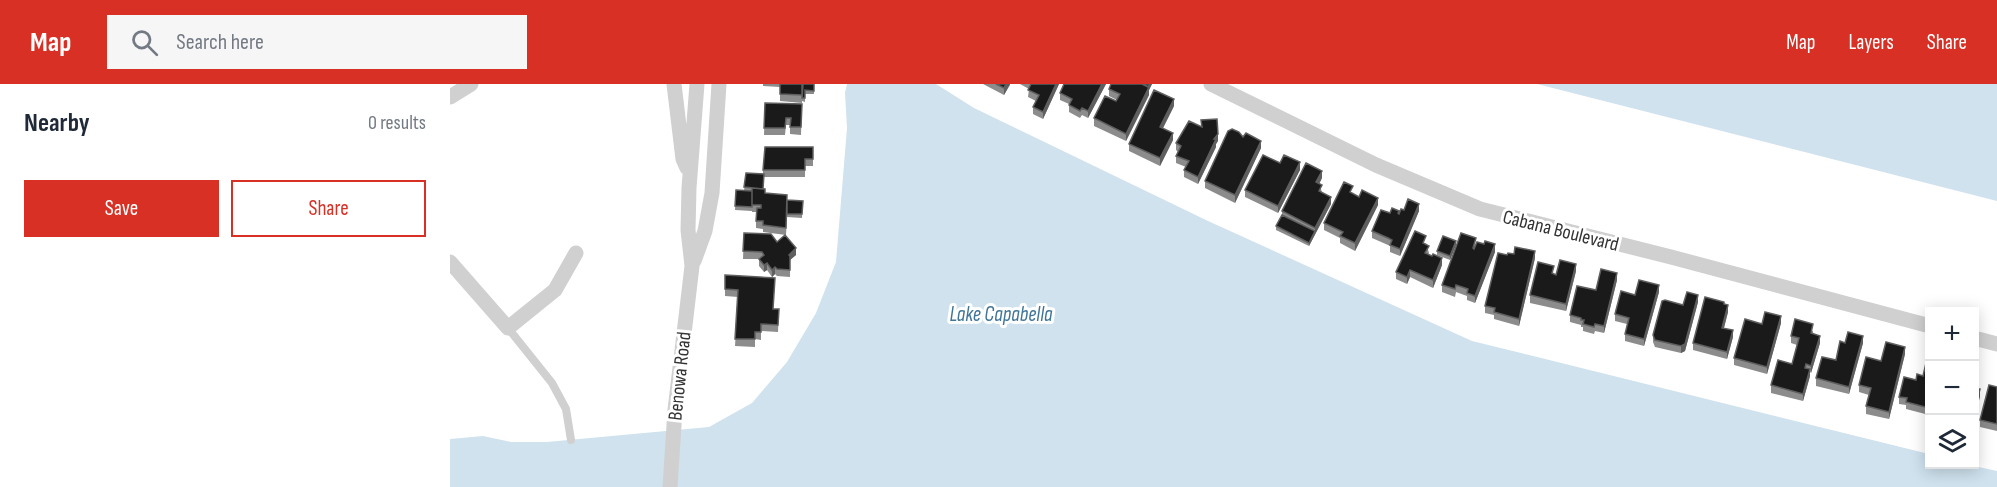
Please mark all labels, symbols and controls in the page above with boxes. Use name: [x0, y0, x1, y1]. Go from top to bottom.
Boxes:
search box: [107, 15, 527, 69]
text: Map: [30, 26, 71, 59]
icon: search: [128, 26, 161, 59]
text: Search here: [176, 29, 264, 56]
text: Map: [1786, 30, 1815, 55]
text: Layers: [1848, 30, 1894, 55]
text: Share: [1927, 30, 1967, 55]
text: Nearby: [24, 108, 90, 139]
text: 0 results: [368, 111, 426, 135]
button: Save: [24, 180, 219, 237]
button: Share: [231, 180, 426, 237]
street label: Cabana Boulevard: [1500, 205, 1621, 257]
water label: Lake Capabella: [949, 302, 1053, 327]
map controls: [1925, 307, 1979, 469]
button: +: [1925, 307, 1979, 361]
street label: Benowa Road: [663, 331, 697, 422]
button: −: [1925, 361, 1979, 415]
button: layers: [1925, 415, 1979, 469]

